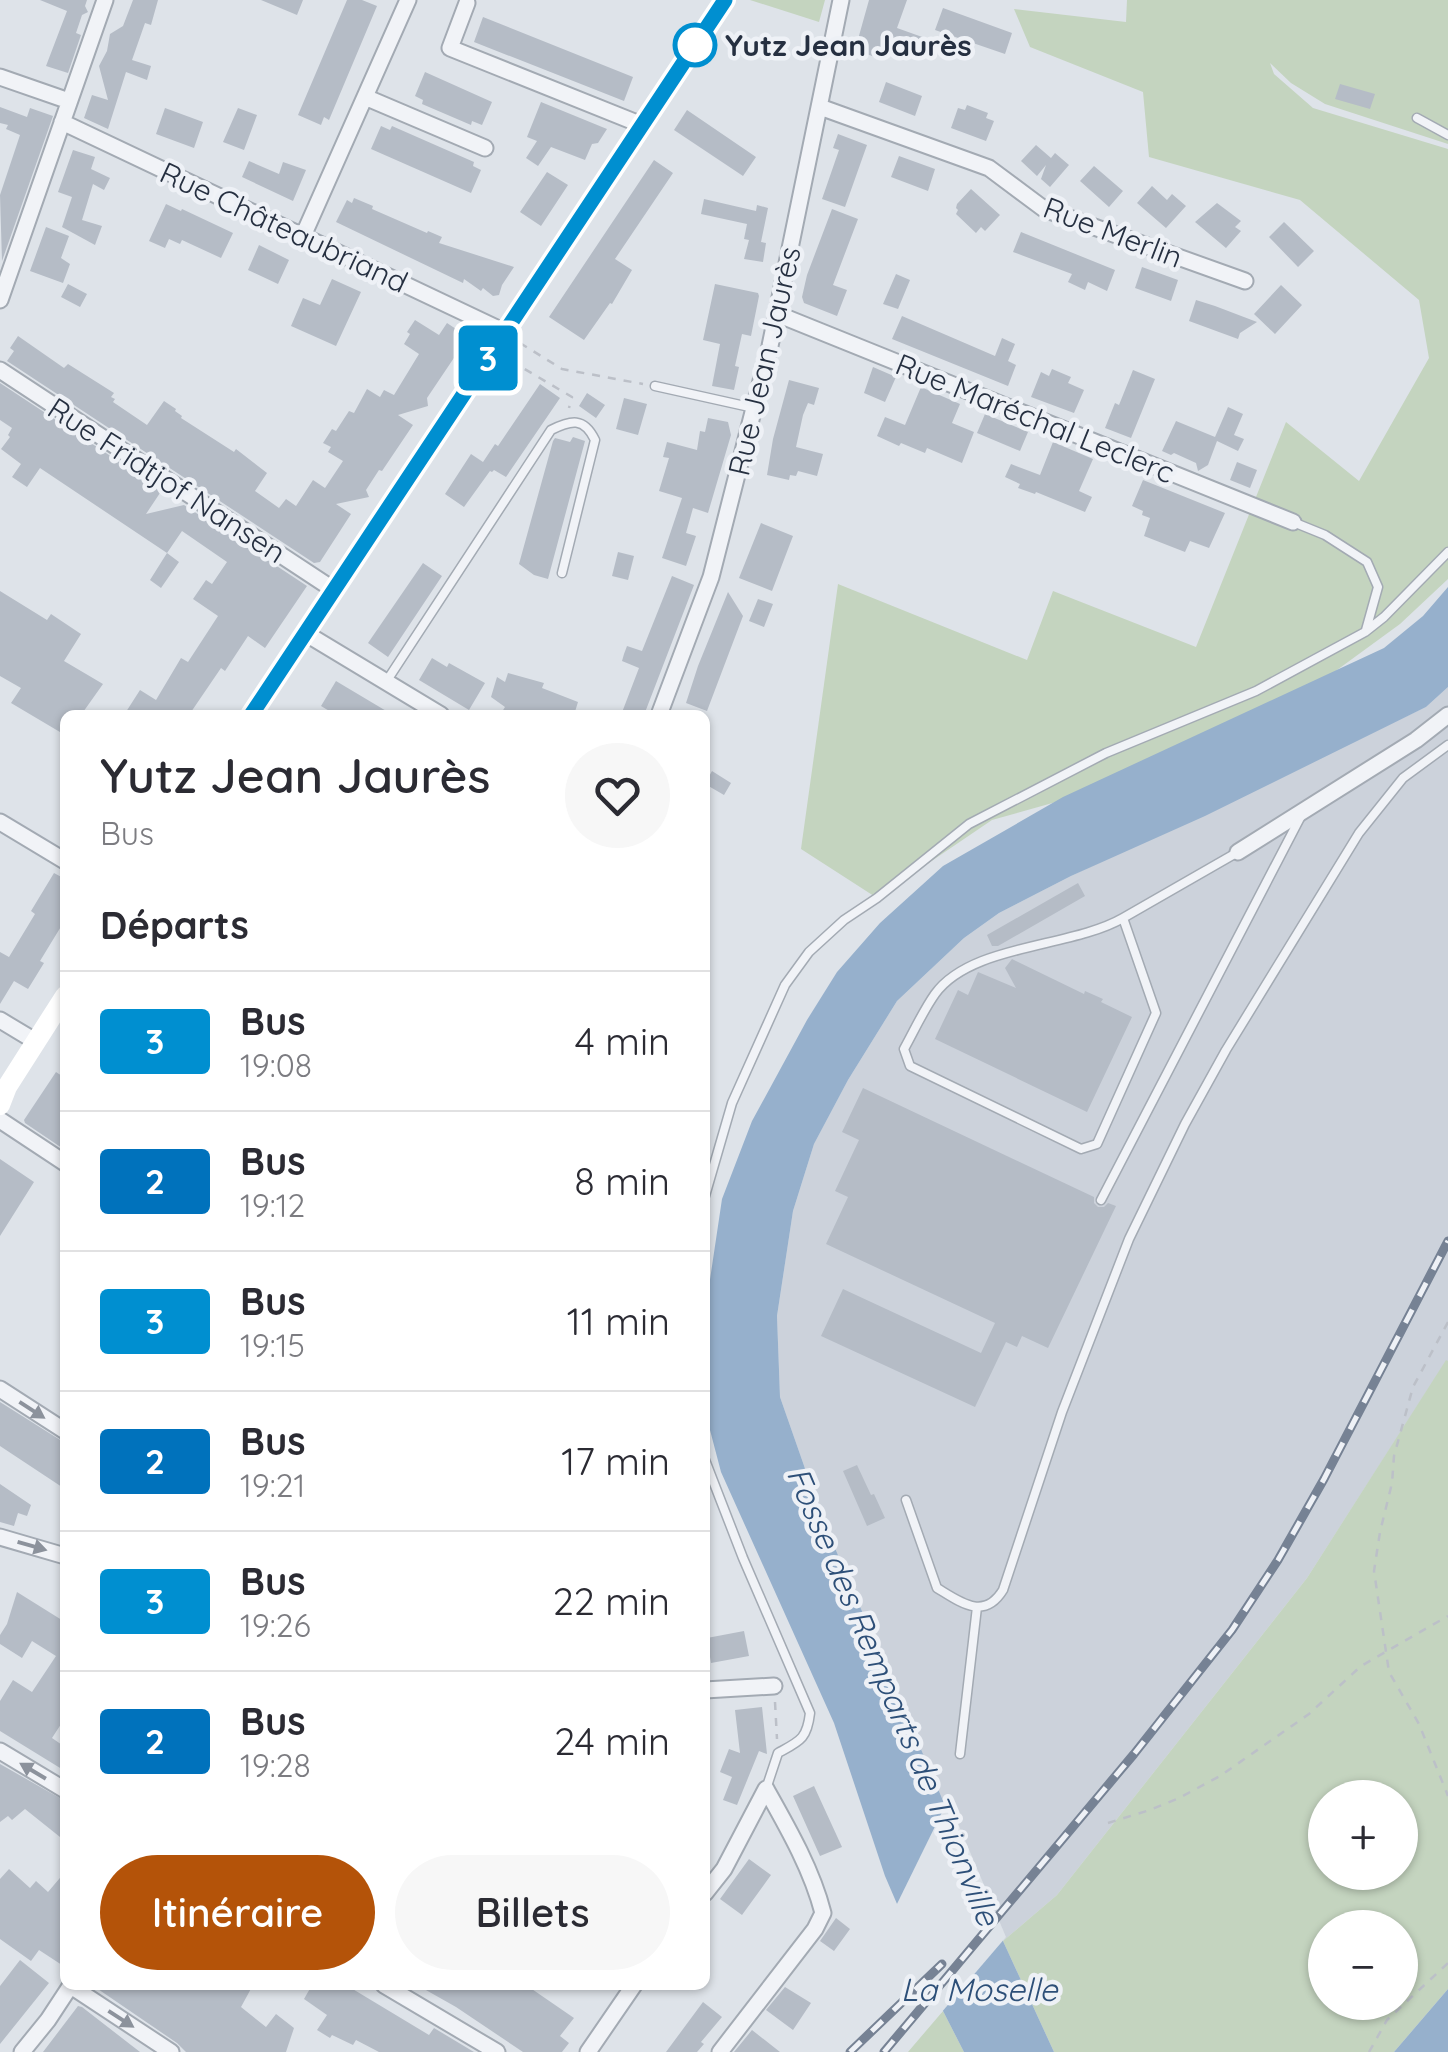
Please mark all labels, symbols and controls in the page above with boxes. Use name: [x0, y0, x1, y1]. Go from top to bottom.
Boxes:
marker: Yutz Jean Jaurès: [674, 24, 716, 66]
place label: Yutz Jean Jaurès: [725, 26, 972, 64]
street label: Rue Châteaubriand: [154, 153, 414, 301]
street label: Rue Merlin: [1038, 188, 1188, 276]
street label: Rue Jean Jaurès: [719, 243, 809, 479]
line badge: 3: [456, 326, 520, 390]
text: 3: [479, 336, 497, 380]
street label: Rue Maréchal Leclerc: [890, 345, 1180, 491]
street label: Rue Fridtjof Nansen: [41, 389, 293, 571]
button: heart: [565, 743, 670, 848]
text: Yutz Jean Jaurès: [100, 745, 490, 805]
text: Bus: [100, 813, 154, 853]
text: Départs: [100, 901, 249, 949]
text: Bus: [240, 997, 306, 1045]
text: 4 min: [575, 1017, 670, 1065]
text: 3: [146, 1019, 164, 1063]
text: 19:08: [240, 1045, 312, 1085]
text: Bus: [240, 1137, 306, 1185]
text: 8 min: [574, 1157, 670, 1205]
text: 2: [145, 1159, 165, 1203]
text: 19:12: [240, 1185, 305, 1225]
text: Bus: [240, 1277, 306, 1325]
text: 11 min: [567, 1297, 670, 1345]
text: 3: [146, 1299, 164, 1343]
text: 19:15: [240, 1325, 305, 1365]
one-way arrow: [19, 1400, 46, 1418]
text: Bus: [240, 1417, 306, 1465]
text: 17 min: [561, 1437, 670, 1485]
text: 2: [145, 1439, 165, 1483]
water label: Fosse des Remparts de Thionville: [779, 1461, 1010, 1933]
text: 19:21: [240, 1465, 305, 1505]
one-way arrow: [18, 1539, 48, 1554]
text: Bus: [240, 1557, 306, 1605]
text: 22 min: [553, 1577, 670, 1625]
text: 3: [146, 1579, 164, 1623]
text: 19:26: [240, 1605, 311, 1645]
text: Bus: [240, 1697, 306, 1745]
text: 24 min: [554, 1717, 670, 1765]
text: 2: [145, 1719, 165, 1763]
text: 19:28: [240, 1745, 311, 1785]
one-way arrow: [19, 1763, 47, 1780]
map controls: [1308, 1780, 1418, 2020]
button: +: [1308, 1780, 1418, 1890]
button: Itinéraire: [100, 1855, 375, 1970]
button: Billets: [395, 1855, 670, 1970]
button: −: [1308, 1910, 1418, 2020]
water label: La Moselle: [901, 1969, 1059, 2009]
one-way arrow: [107, 2009, 134, 2028]

